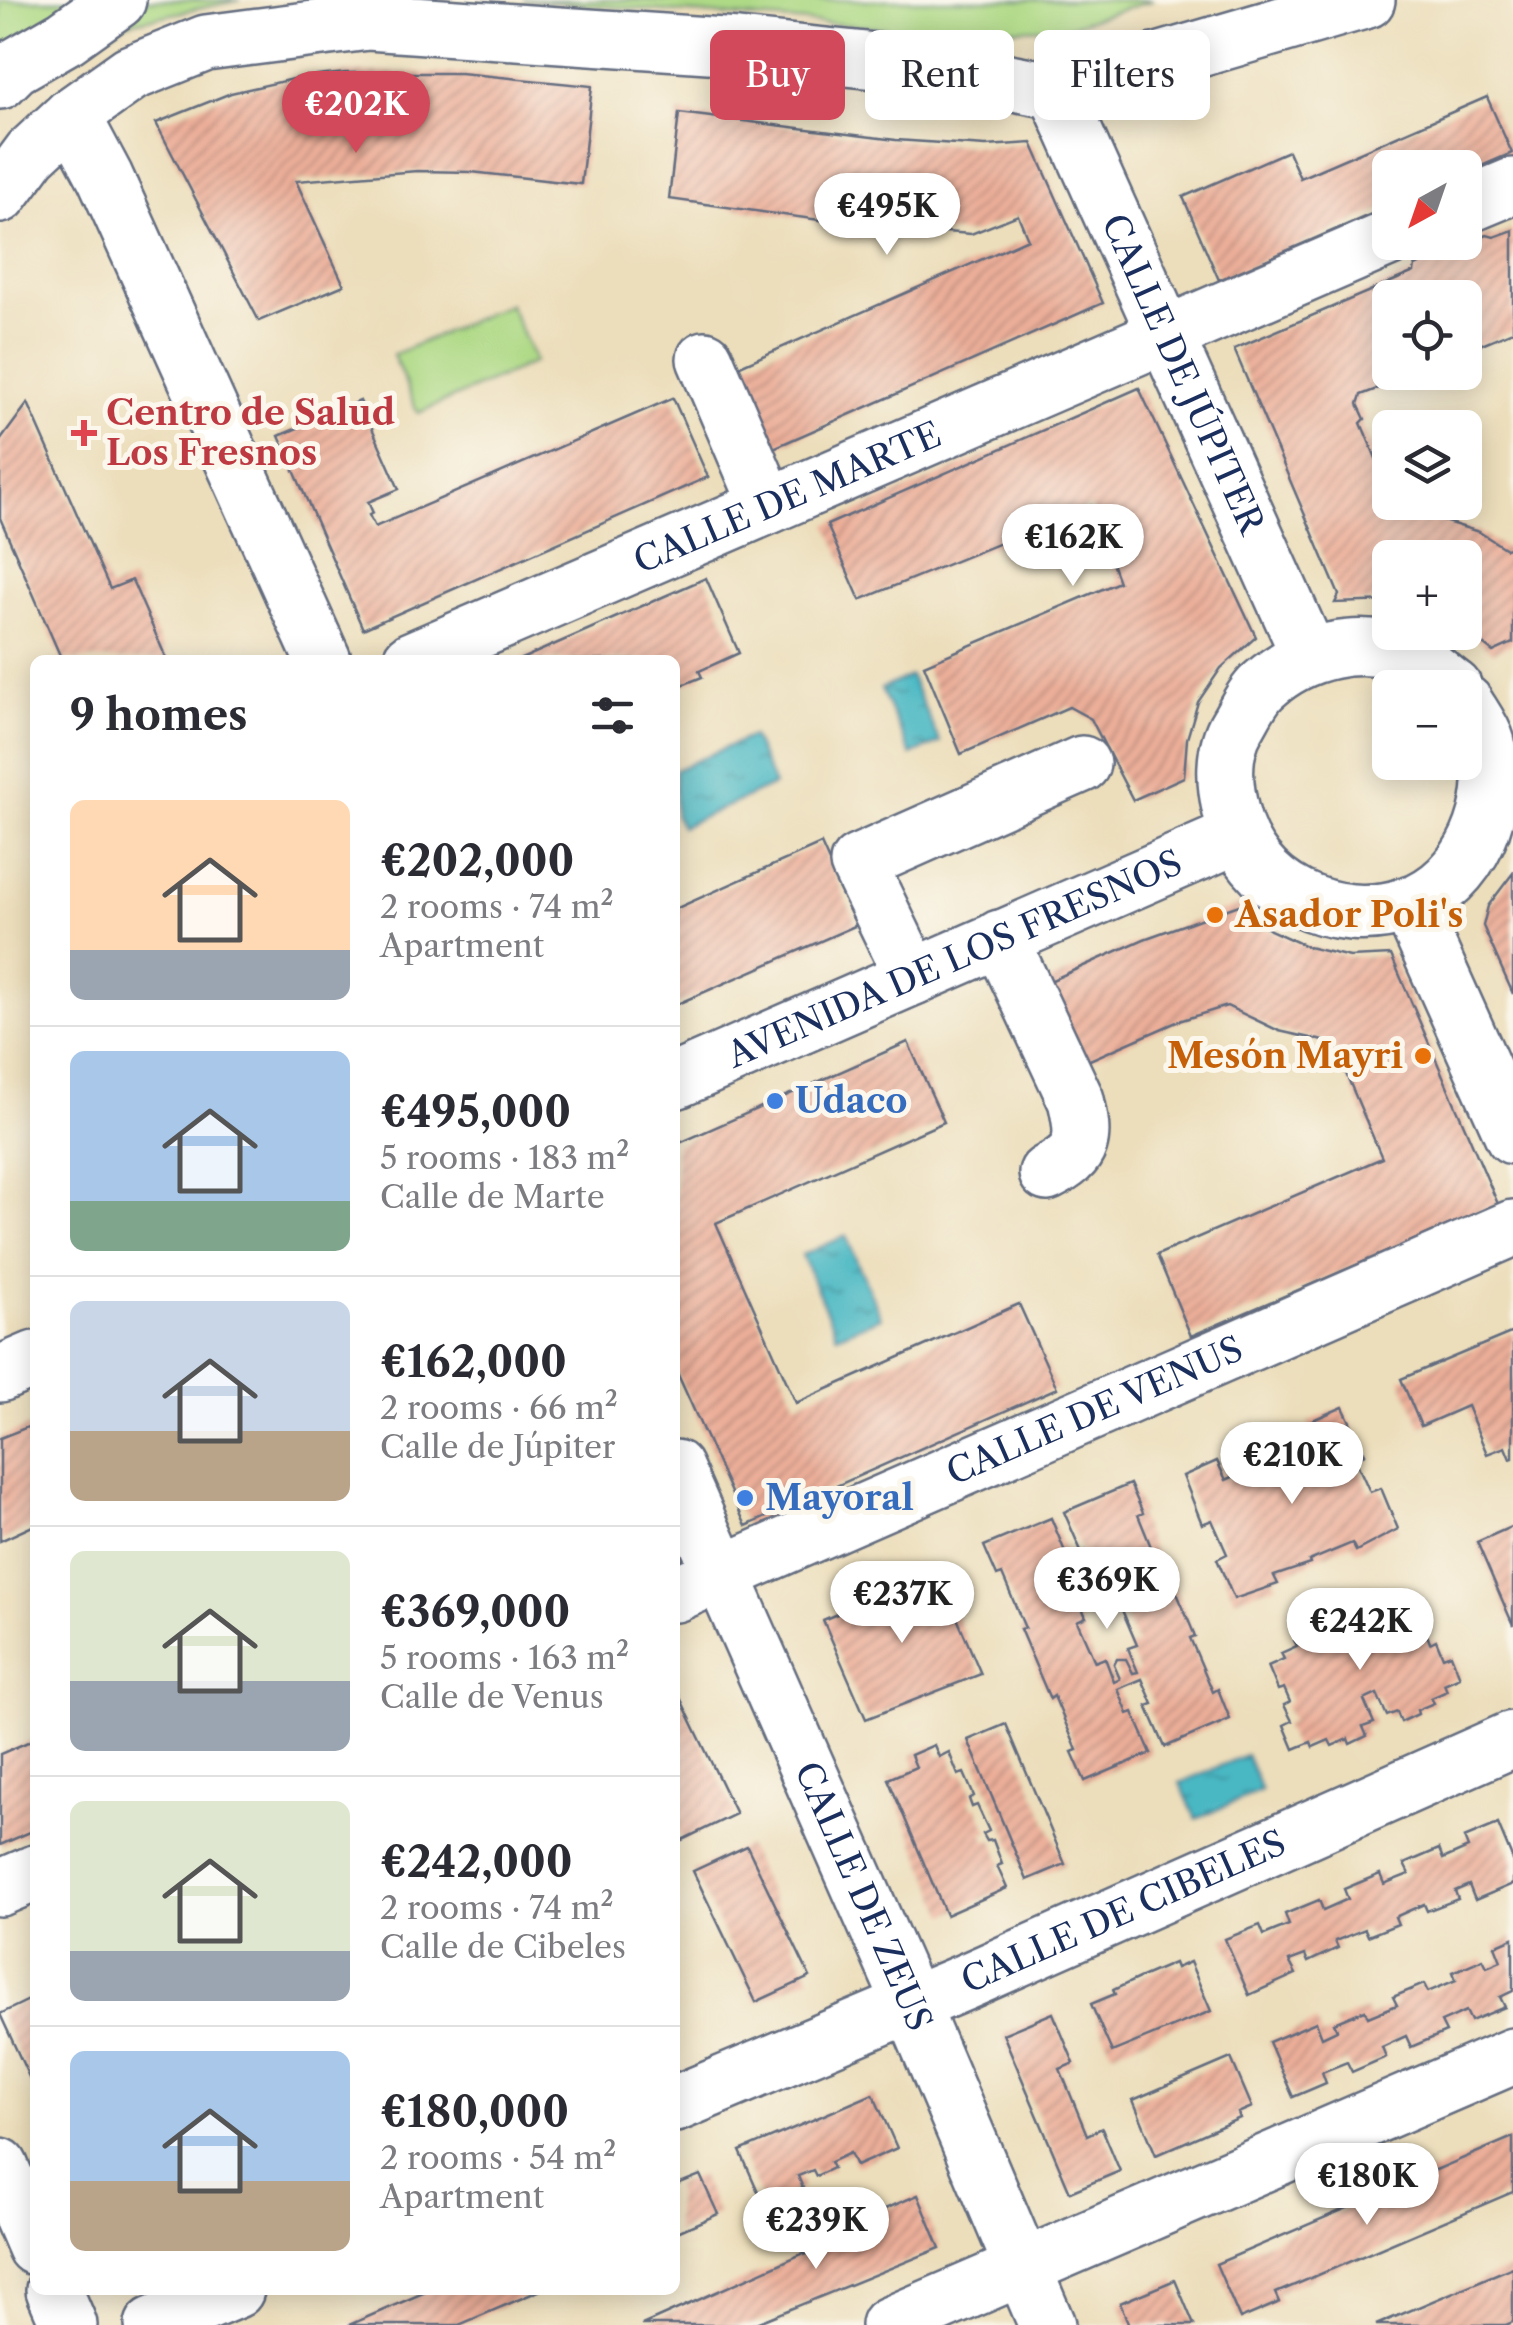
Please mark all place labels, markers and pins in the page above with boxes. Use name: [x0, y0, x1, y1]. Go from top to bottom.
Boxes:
pin: €202K: [286, 71, 426, 156]
pin: €495K: [817, 173, 957, 258]
place label: Centro de Salud Los Fresnos: [106, 391, 395, 474]
marker: Centro de Salud Los Fresnos: [71, 420, 97, 446]
pin: €162K: [1003, 504, 1143, 589]
place label: Asador Poli's: [1234, 893, 1463, 936]
marker: Asador Poli's: [1204, 904, 1226, 926]
place label: Mesón Mayri: [1167, 1034, 1403, 1077]
marker: Mesón Mayri: [1412, 1045, 1434, 1067]
place label: Udaco: [795, 1079, 908, 1122]
marker: Udaco: [764, 1090, 786, 1112]
pin: €210K: [1222, 1422, 1362, 1507]
place label: Mayoral: [765, 1476, 914, 1519]
marker: Mayoral: [734, 1487, 756, 1509]
pin: €369K: [1037, 1547, 1177, 1632]
pin: €237K: [832, 1561, 972, 1646]
pin: €242K: [1290, 1588, 1430, 1673]
pin: €180K: [1297, 2143, 1437, 2228]
pin: €239K: [746, 2187, 886, 2272]

